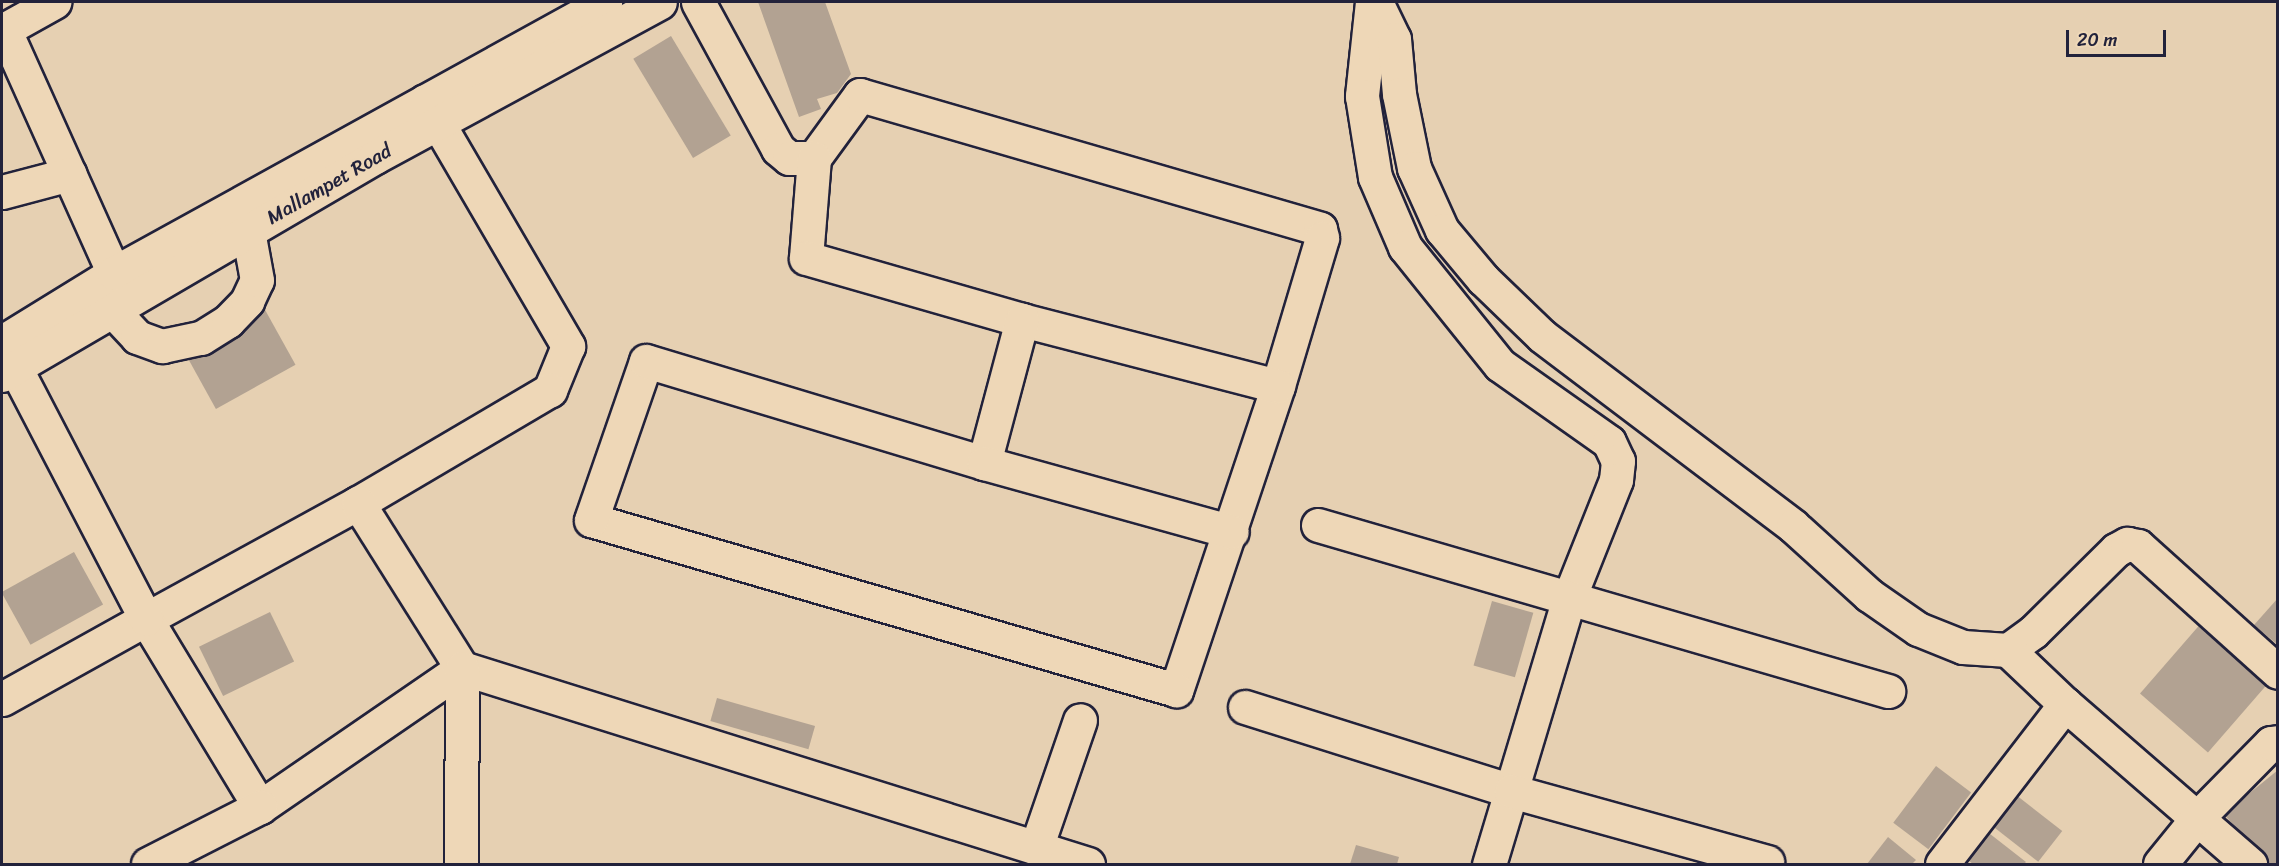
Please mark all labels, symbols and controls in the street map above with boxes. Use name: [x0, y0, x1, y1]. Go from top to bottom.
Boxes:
scale bar: [2069, 18, 2170, 56]
text: 20 m: [2077, 24, 2117, 56]
street label: Mallampet Road: [262, 139, 396, 229]

